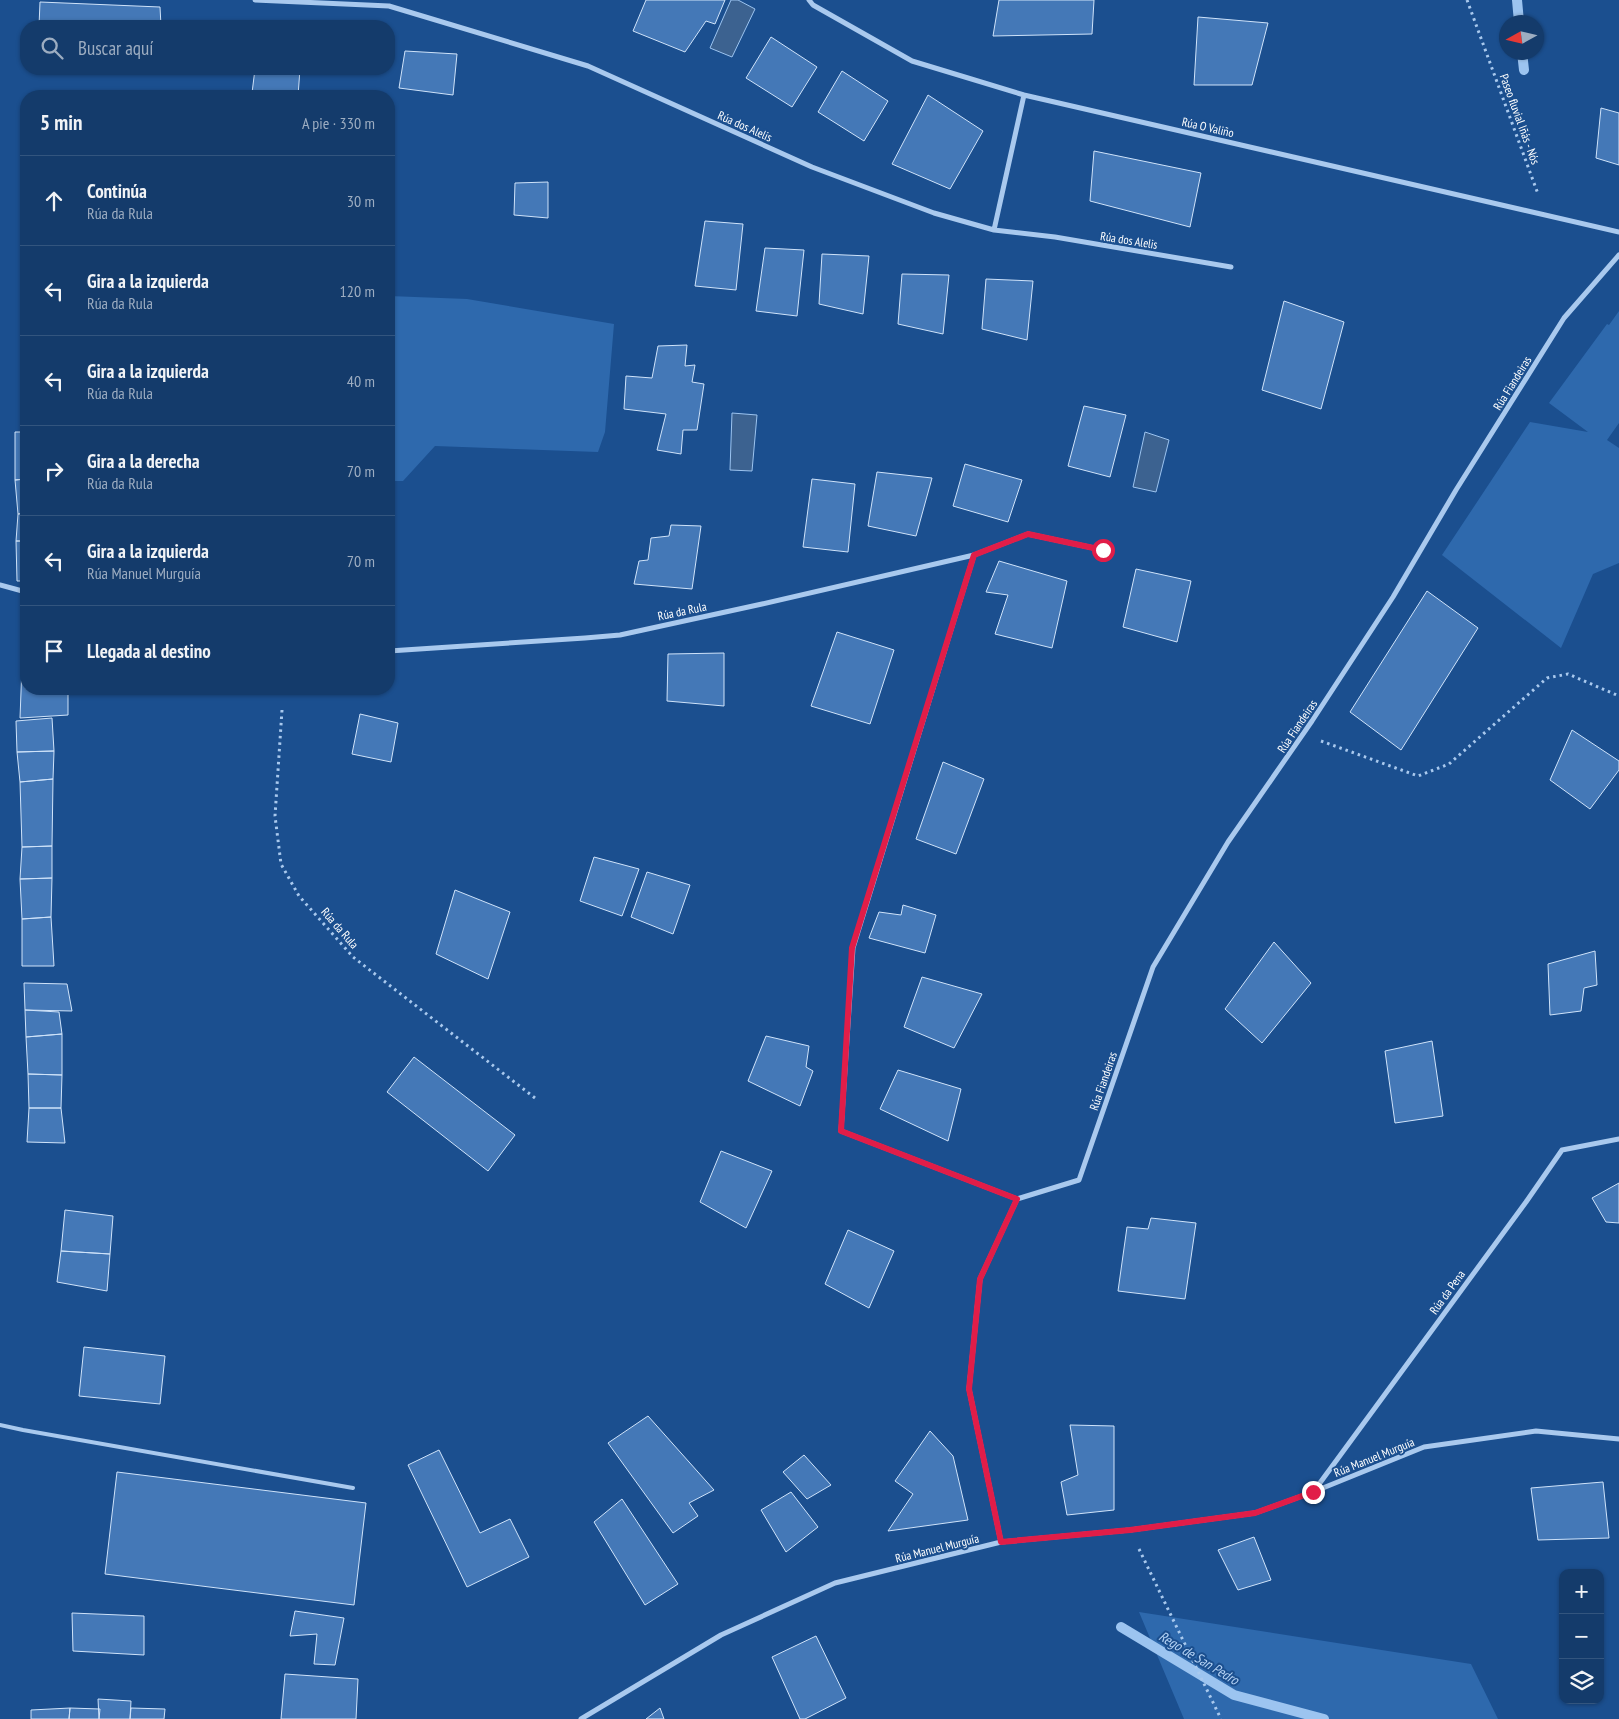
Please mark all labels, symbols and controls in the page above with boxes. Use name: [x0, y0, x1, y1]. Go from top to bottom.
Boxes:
north arrow: [1499, 15, 1544, 60]
search box: [20, 20, 395, 75]
icon: search: [38, 34, 66, 62]
text: Buscar aquí: [78, 36, 153, 60]
street label: Paseo fluvial Iñás - Nós: [1497, 72, 1543, 166]
street label: Rúa dos Alelis: [716, 107, 774, 145]
text: 5 min: [40, 109, 82, 136]
text: A pie · 330 m: [302, 113, 375, 133]
street label: Rúa O Valiño: [1181, 114, 1235, 140]
text: Continúa: [87, 179, 147, 203]
icon: ahead: [40, 187, 68, 215]
text: 30 m: [347, 191, 375, 211]
text: Rúa da Rula: [87, 203, 153, 223]
street label: Rúa dos Alelis: [1099, 228, 1159, 252]
text: Gira a la izquierda: [87, 269, 209, 293]
icon: left: [40, 277, 68, 305]
text: 120 m: [340, 281, 375, 301]
text: Rúa da Rula: [87, 293, 153, 313]
street label: Rúa Fiandeiras: [1490, 353, 1534, 413]
text: Gira a la izquierda: [87, 359, 209, 383]
icon: left: [40, 367, 68, 395]
text: 40 m: [347, 371, 375, 391]
text: Rúa da Rula: [87, 383, 153, 403]
text: Gira a la derecha: [87, 449, 200, 473]
icon: right: [40, 457, 68, 485]
text: 70 m: [347, 461, 375, 481]
text: Rúa da Rula: [87, 473, 153, 493]
text: Gira a la izquierda: [87, 539, 209, 563]
route start: [1092, 539, 1115, 562]
icon: left: [40, 547, 68, 575]
text: 70 m: [347, 551, 375, 571]
text: Rúa Manuel Murguía: [87, 563, 201, 583]
street label: Rúa da Rula: [656, 598, 708, 623]
icon: arrive: [40, 637, 68, 665]
text: Llegada al destino: [87, 639, 211, 663]
street label: Rúa Fiandeiras: [1274, 697, 1320, 755]
street label: Rúa da Rula: [318, 904, 362, 952]
street label: Rúa Fiandeiras: [1086, 1050, 1120, 1112]
street label: Rúa da Pena: [1426, 1267, 1468, 1317]
street label: Rúa Manuel Murguía: [1332, 1434, 1417, 1480]
route end: [1302, 1481, 1325, 1504]
street label: Rúa Manuel Murguía: [894, 1530, 980, 1566]
map controls: [1559, 1569, 1604, 1704]
button: +: [1559, 1569, 1604, 1614]
button: −: [1559, 1614, 1604, 1659]
water label: Rego de San Pedro: [1156, 1627, 1243, 1689]
button: layers: [1559, 1659, 1604, 1704]

